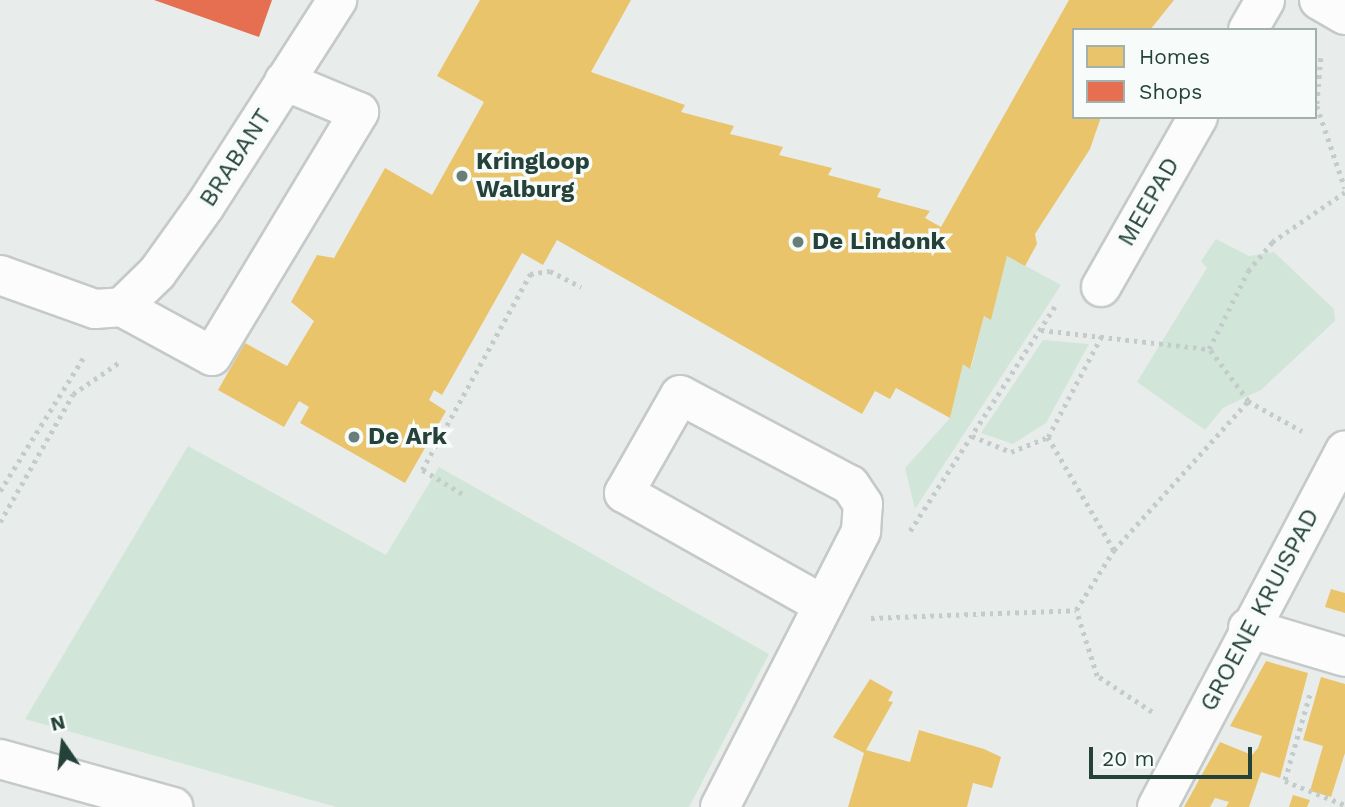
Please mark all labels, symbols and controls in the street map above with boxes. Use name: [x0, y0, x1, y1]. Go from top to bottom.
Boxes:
legend: [1072, 28, 1317, 119]
text: Homes: [1139, 44, 1210, 69]
text: Shops: [1139, 79, 1202, 104]
street label: BRABANT: [194, 104, 278, 212]
place label: Kringloop Walburg: [476, 148, 590, 204]
street label: MEEPAD: [1112, 152, 1186, 252]
marker: Kringloop Walburg: [454, 168, 470, 184]
place label: De Lindonk: [812, 228, 946, 256]
marker: De Lindonk: [790, 234, 806, 250]
place label: De Ark: [368, 423, 447, 451]
marker: De Ark: [346, 429, 362, 445]
street label: GROENE KRUISPAD: [1194, 504, 1326, 716]
north arrow: [28, 709, 98, 779]
text: N: [48, 710, 67, 736]
scale bar: [1093, 734, 1256, 778]
text: 20 m: [1102, 746, 1154, 771]

